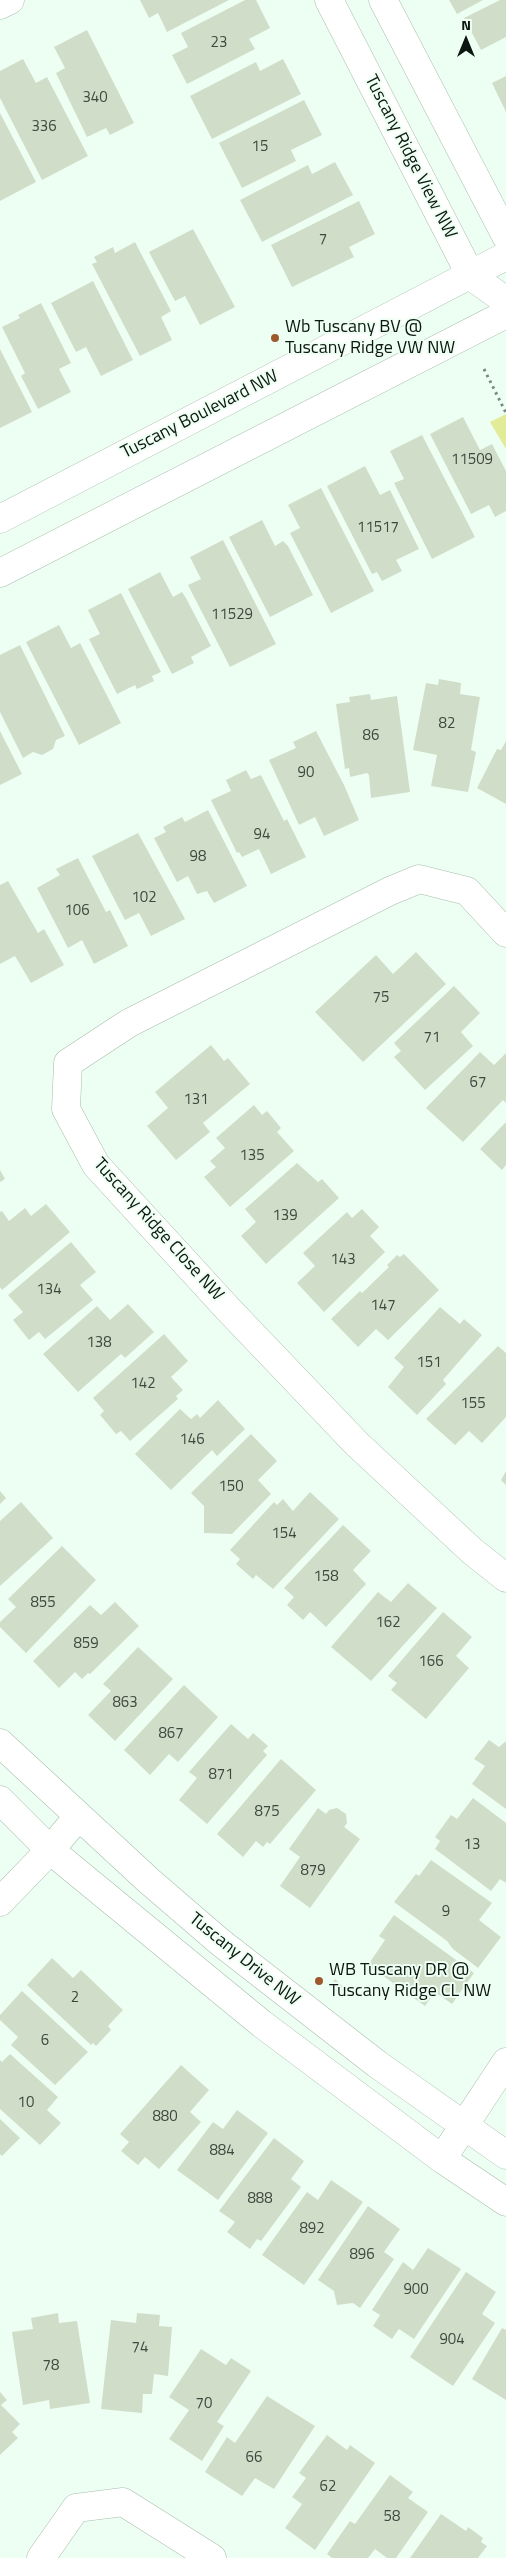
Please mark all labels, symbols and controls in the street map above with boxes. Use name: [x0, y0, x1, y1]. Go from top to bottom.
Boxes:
text: N: [461, 14, 471, 35]
north arrow: [441, 15, 491, 65]
house number: 23: [211, 34, 227, 52]
street label: Tuscany Ridge View NW: [359, 71, 461, 243]
house number: 340: [82, 89, 108, 107]
house number: 336: [31, 118, 57, 136]
house number: 15: [252, 138, 268, 156]
house number: 7: [319, 231, 327, 249]
place label: Wb Tuscany BV @ Tuscany Ridge VW NW: [285, 317, 455, 359]
marker: Wb Tuscany BV @ Tuscany Ridge VW NW: [269, 332, 281, 344]
street label: Tuscany Boulevard NW: [118, 366, 282, 464]
house number: 11509: [451, 451, 493, 469]
house number: 11517: [357, 519, 399, 537]
house number: 11529: [211, 606, 253, 624]
house number: 82: [439, 715, 455, 733]
house number: 86: [363, 727, 379, 745]
house number: 90: [298, 764, 314, 782]
house number: 94: [254, 826, 270, 844]
house number: 98: [190, 848, 206, 866]
house number: 102: [131, 889, 157, 907]
house number: 106: [64, 902, 90, 920]
house number: 75: [373, 989, 389, 1007]
house number: 71: [424, 1029, 440, 1047]
house number: 67: [470, 1074, 486, 1092]
house number: 131: [183, 1091, 209, 1109]
house number: 135: [239, 1147, 265, 1165]
street label: Tuscany Ridge Close NW: [88, 1154, 228, 1306]
house number: 139: [272, 1207, 298, 1225]
house number: 143: [330, 1251, 356, 1269]
house number: 134: [36, 1281, 62, 1299]
house number: 147: [370, 1297, 396, 1315]
house number: 138: [86, 1334, 112, 1352]
house number: 151: [416, 1354, 442, 1372]
house number: 142: [130, 1375, 156, 1393]
house number: 155: [460, 1395, 486, 1413]
house number: 146: [179, 1431, 205, 1449]
house number: 150: [218, 1478, 244, 1496]
house number: 154: [271, 1525, 297, 1543]
house number: 158: [313, 1568, 339, 1586]
house number: 855: [30, 1594, 56, 1612]
house number: 162: [375, 1614, 401, 1632]
house number: 859: [73, 1635, 99, 1653]
house number: 166: [418, 1653, 444, 1671]
house number: 863: [112, 1694, 138, 1712]
house number: 867: [158, 1725, 184, 1743]
house number: 871: [208, 1766, 234, 1784]
house number: 875: [254, 1803, 280, 1821]
house number: 13: [464, 1836, 480, 1854]
house number: 879: [300, 1862, 326, 1880]
house number: 9: [442, 1903, 450, 1921]
street label: Tuscany Drive NW: [184, 1909, 304, 2011]
place label: WB Tuscany DR @ Tuscany Ridge CL NW: [329, 1960, 491, 2002]
marker: WB Tuscany DR @ Tuscany Ridge CL NW: [313, 1975, 325, 1987]
house number: 2: [71, 1989, 79, 2007]
house number: 6: [41, 2032, 49, 2050]
house number: 10: [18, 2094, 34, 2112]
house number: 880: [152, 2108, 178, 2126]
house number: 884: [209, 2142, 235, 2160]
house number: 888: [247, 2190, 273, 2208]
house number: 892: [299, 2220, 325, 2238]
house number: 896: [349, 2246, 375, 2264]
house number: 900: [403, 2281, 429, 2299]
house number: 904: [439, 2331, 465, 2349]
house number: 74: [132, 2339, 148, 2357]
house number: 78: [43, 2357, 59, 2375]
house number: 70: [196, 2395, 212, 2413]
house number: 66: [246, 2449, 262, 2467]
house number: 62: [320, 2478, 336, 2496]
house number: 58: [384, 2508, 400, 2526]

